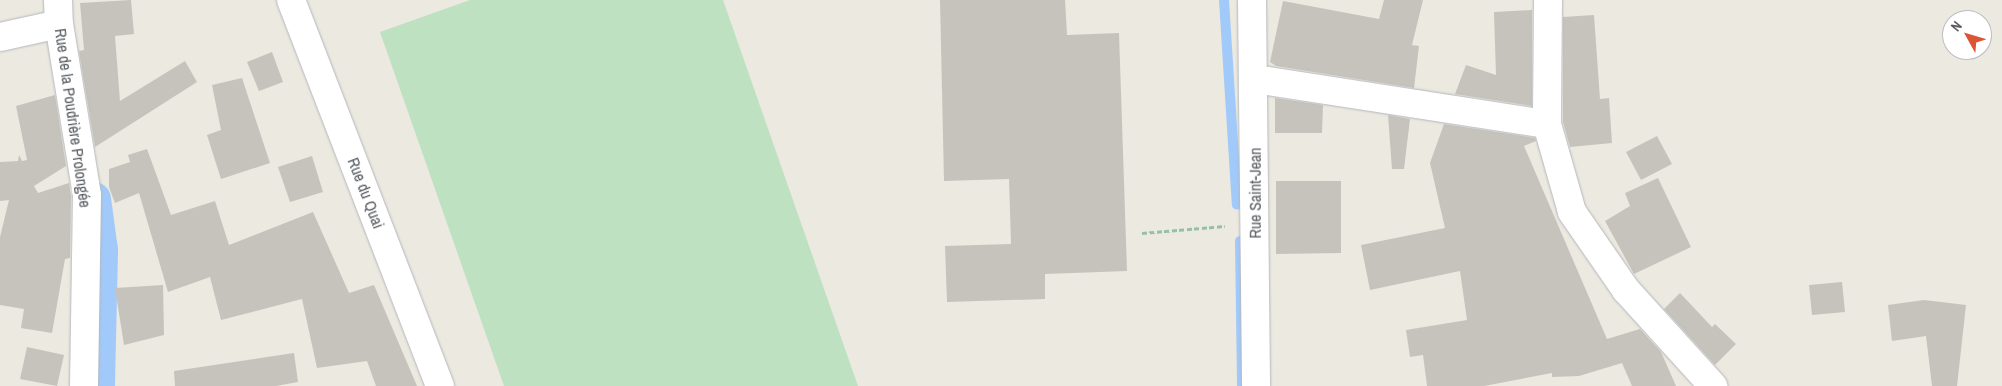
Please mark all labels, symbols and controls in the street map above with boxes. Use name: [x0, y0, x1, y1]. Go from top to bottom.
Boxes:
north arrow: [1942, 10, 1992, 60]
text: N: [1947, 17, 1966, 35]
street label: Rue de la Poudrière Prolongée: [51, 27, 95, 209]
street label: Rue Saint-Jean: [1245, 147, 1265, 239]
street label: Rue du Quai: [344, 155, 388, 231]

